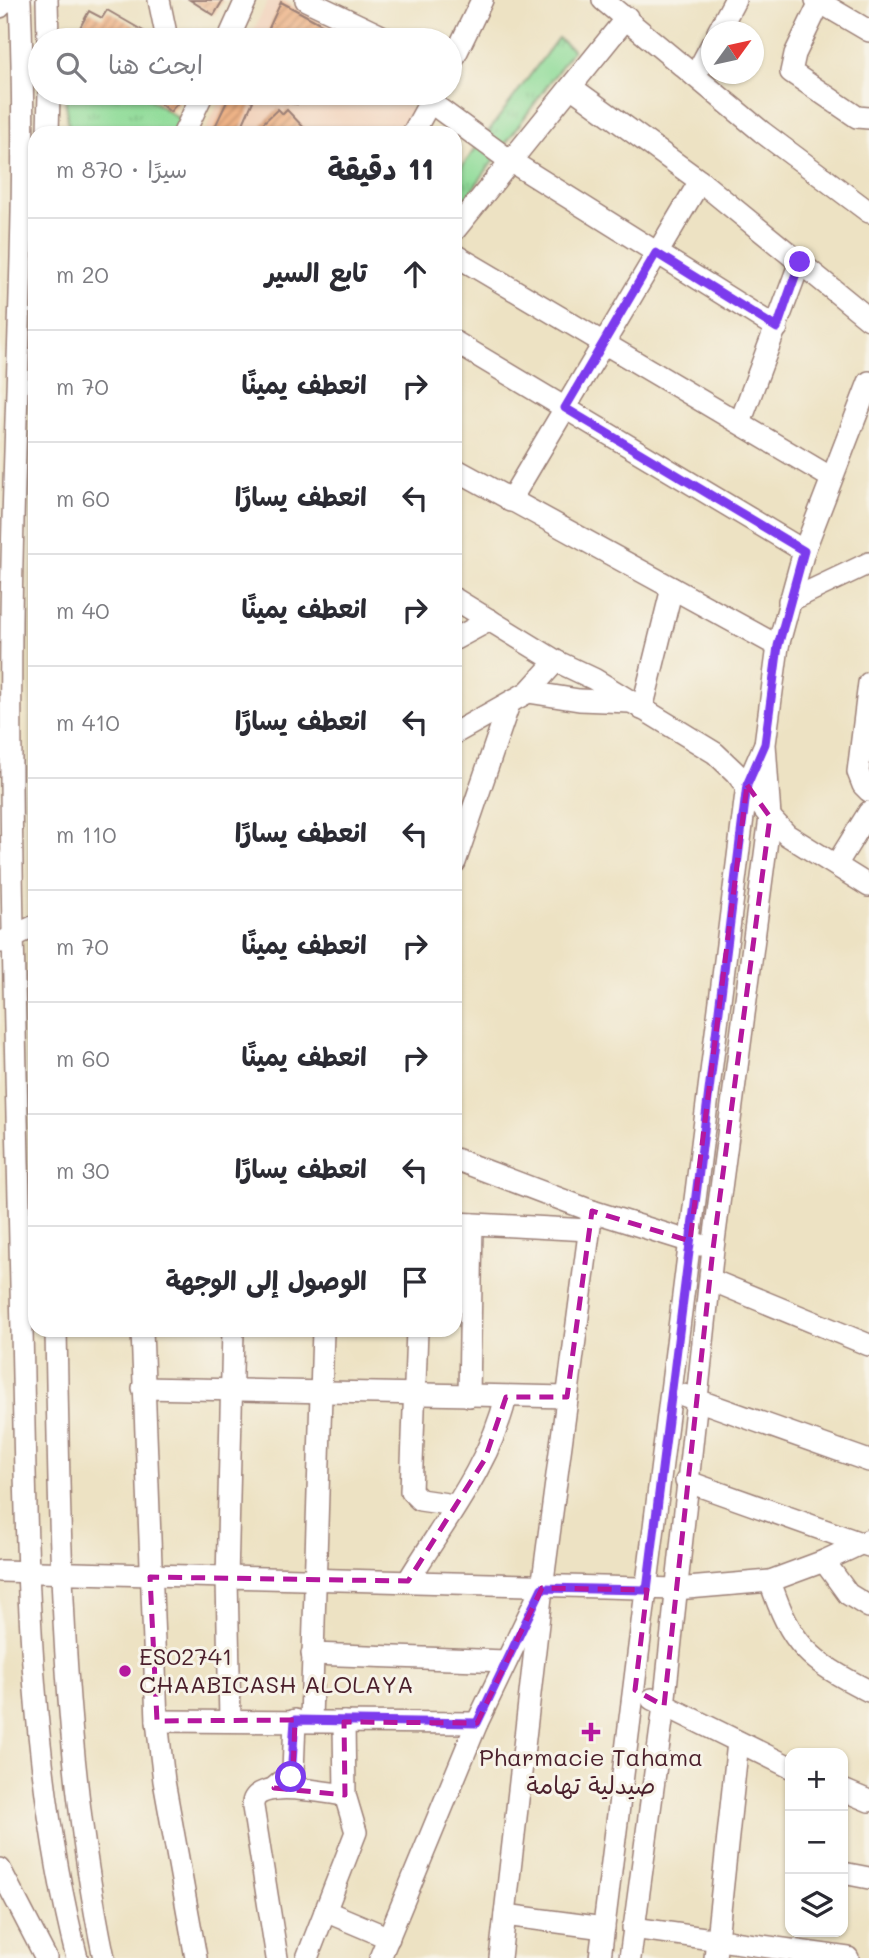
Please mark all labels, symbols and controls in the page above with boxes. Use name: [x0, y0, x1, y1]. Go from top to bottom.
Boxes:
north arrow: [701, 21, 764, 84]
search box: [28, 28, 462, 105]
text: ابحث هنا: [108, 47, 203, 81]
icon: search: [52, 48, 90, 86]
text: 11 دقيقة: [327, 148, 434, 188]
text: سيرًا · 870 m: [56, 154, 187, 184]
route end: [784, 246, 815, 277]
text: تابع السير: [265, 255, 367, 289]
icon: ahead: [396, 255, 434, 293]
text: 20 m: [56, 259, 109, 289]
text: انعطف يمينًا: [242, 367, 367, 401]
icon: right: [396, 367, 434, 405]
text: 70 m: [56, 371, 109, 401]
text: انعطف يسارًا: [235, 479, 367, 513]
icon: left: [396, 479, 434, 517]
text: 60 m: [56, 483, 110, 513]
text: انعطف يمينًا: [242, 591, 367, 625]
icon: right: [396, 591, 434, 629]
text: 40 m: [56, 595, 109, 625]
text: انعطف يسارًا: [235, 703, 367, 737]
icon: left: [396, 703, 434, 741]
text: 410 m: [56, 707, 120, 737]
text: انعطف يسارًا: [235, 815, 367, 849]
icon: left: [396, 815, 434, 853]
text: 110 m: [56, 819, 116, 849]
text: انعطف يمينًا: [242, 927, 367, 961]
icon: right: [396, 927, 434, 965]
text: 70 m: [56, 931, 109, 961]
text: انعطف يمينًا: [242, 1039, 367, 1073]
icon: right: [396, 1039, 434, 1077]
text: 60 m: [56, 1043, 110, 1073]
text: انعطف يسارًا: [235, 1151, 367, 1185]
icon: left: [396, 1151, 434, 1189]
text: 30 m: [56, 1155, 109, 1185]
text: الوصول إلى الوجهة: [165, 1263, 367, 1297]
icon: arrive: [396, 1263, 434, 1301]
place label: ES02741 CHAABICASH ALOLAYA: [139, 1640, 414, 1699]
marker: ES02741 CHAABICASH ALOLAYA: [117, 1663, 133, 1679]
marker: Pharmacie Tahama صيدلية تهامة: [583, 1724, 599, 1740]
place label: Pharmacie Tahama صيدلية تهامة: [479, 1741, 703, 1800]
map controls: [785, 1748, 848, 1937]
button: +: [785, 1748, 848, 1811]
route start: [275, 1761, 306, 1792]
button: −: [785, 1811, 848, 1874]
button: layers: [785, 1874, 848, 1937]

